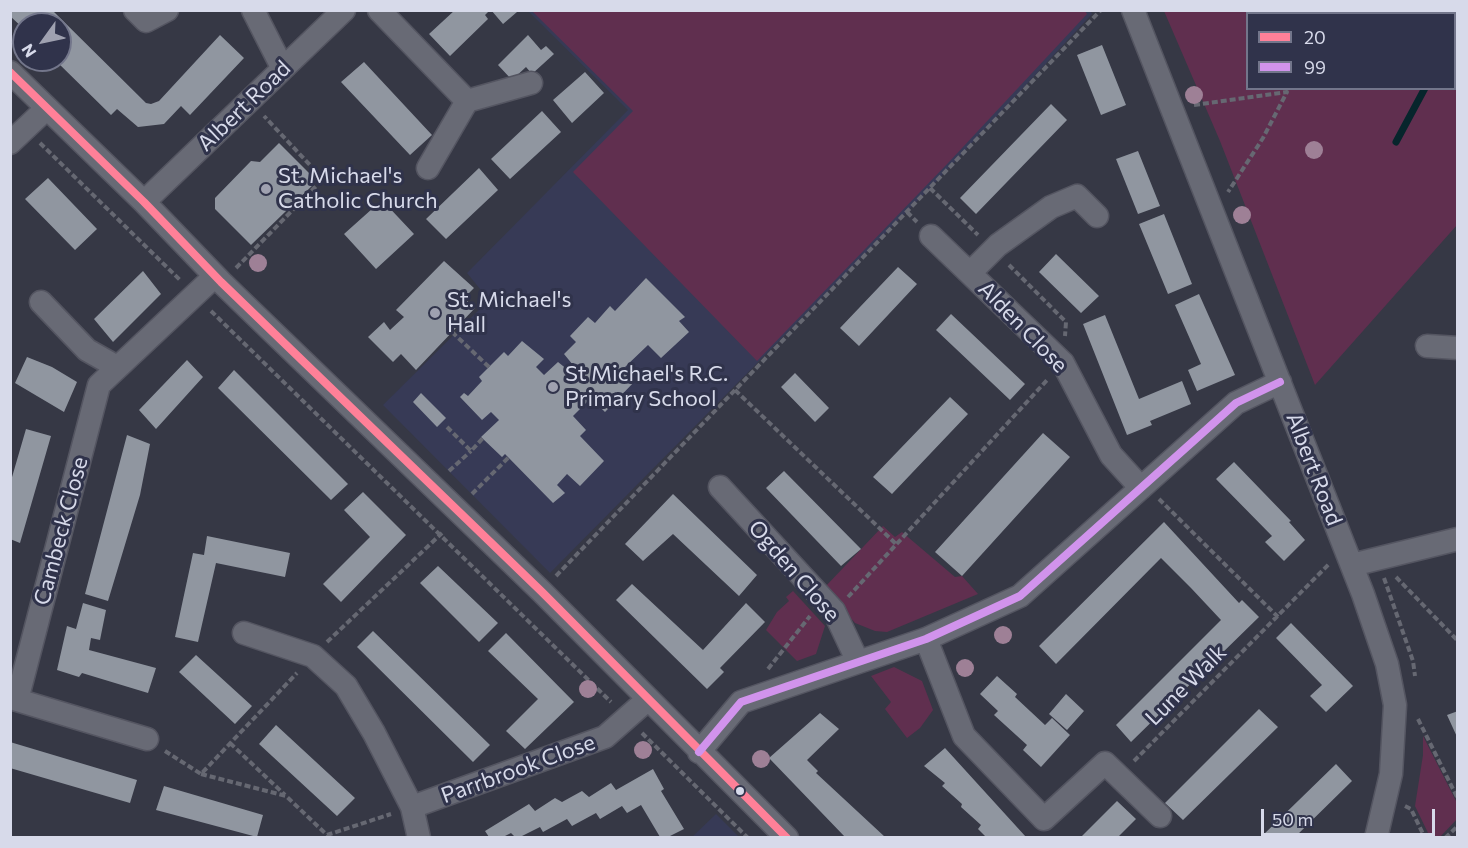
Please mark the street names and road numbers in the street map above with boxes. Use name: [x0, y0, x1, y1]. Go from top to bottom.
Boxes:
street label: Albert Road: [192, 55, 296, 157]
street label: Alden Close: [973, 276, 1073, 378]
street label: Albert Road: [1280, 409, 1348, 529]
street label: Cambeck Close: [29, 454, 93, 608]
street label: Ogden Close: [743, 515, 845, 627]
street label: Lune Walk: [1140, 639, 1232, 731]
street label: Parrbrook Close: [437, 729, 599, 809]

